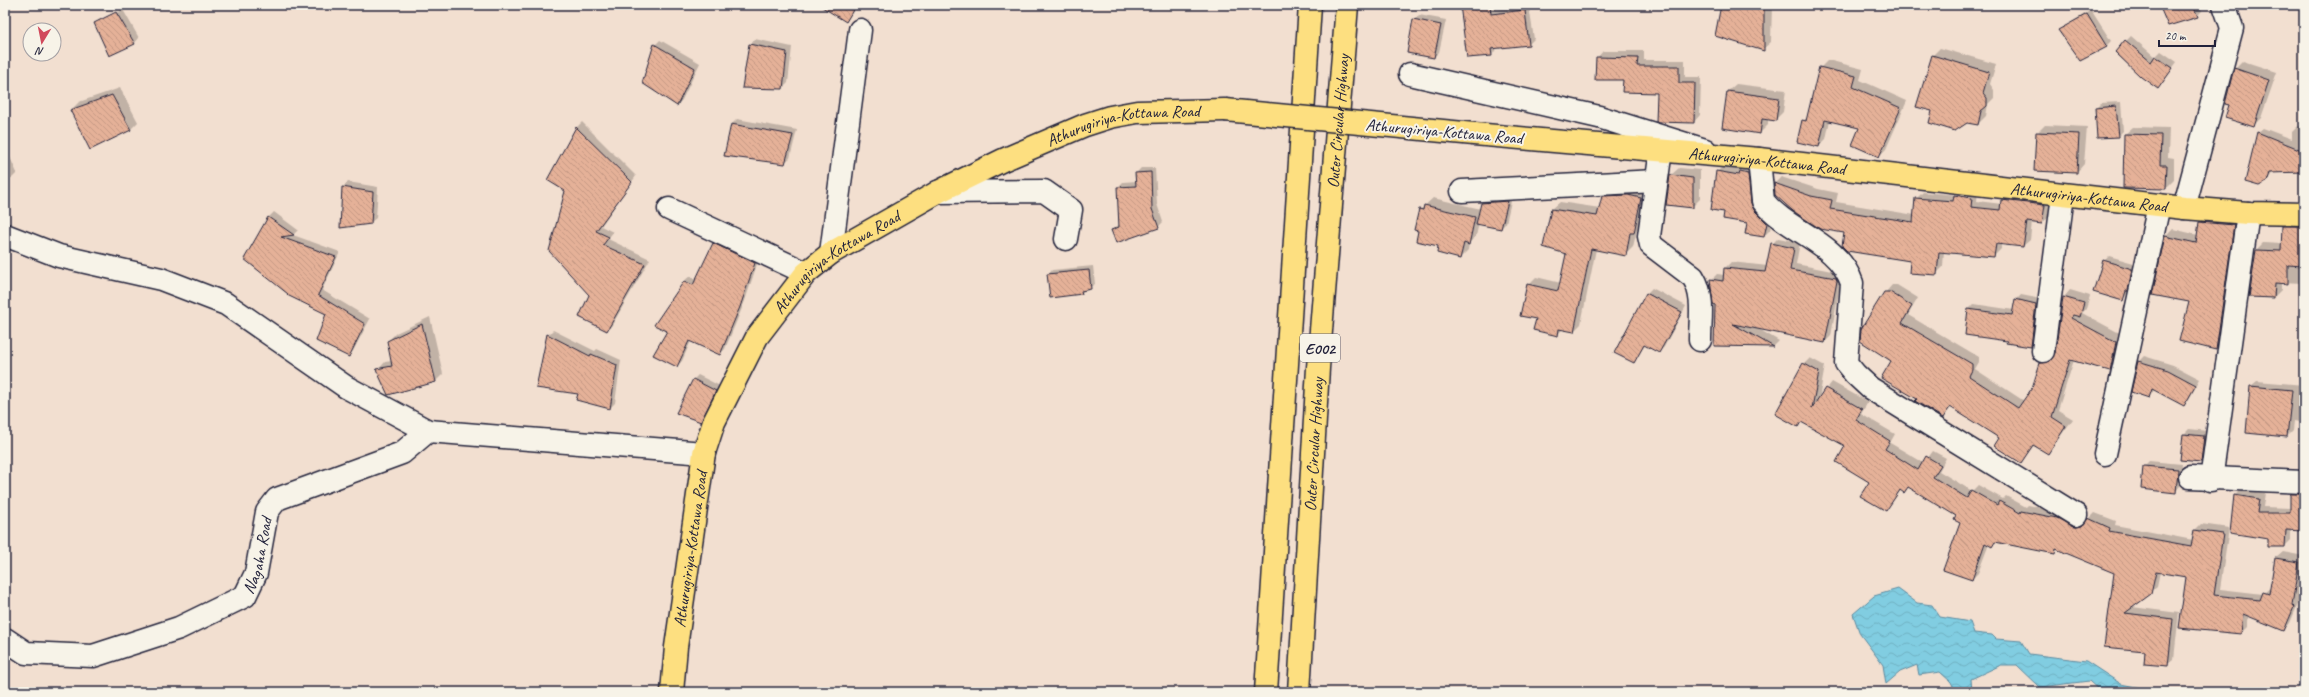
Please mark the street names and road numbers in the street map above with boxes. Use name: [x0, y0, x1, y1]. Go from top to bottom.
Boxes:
street label: Outer Circular Highway: [1322, 53, 1354, 189]
street label: Athurugiriya-Kottawa Road: [1043, 101, 1202, 151]
street label: Athurugiriya-Kottawa Road: [1365, 114, 1526, 149]
street label: Athurugiriya-Kottawa Road: [1687, 143, 1849, 180]
street label: Athurugiriya-Kottawa Road: [2009, 178, 2170, 217]
street label: Athurugiriya-Kottawa Road: [769, 205, 905, 318]
road number: E002: [1300, 334, 1340, 362]
street label: Outer Circular Highway: [1300, 376, 1328, 512]
street label: Athurugiriya-Kottawa Road: [669, 468, 713, 629]
street label: Nagaha Road: [238, 514, 277, 597]

